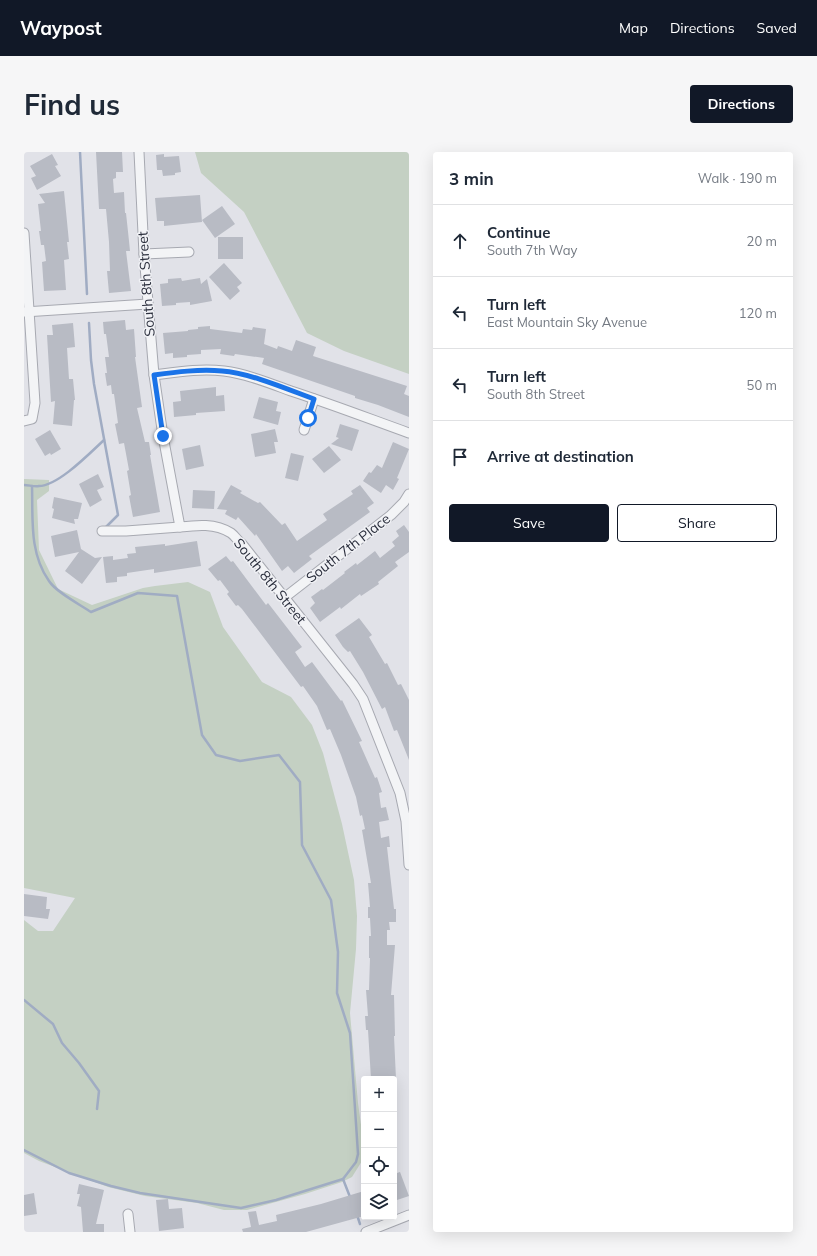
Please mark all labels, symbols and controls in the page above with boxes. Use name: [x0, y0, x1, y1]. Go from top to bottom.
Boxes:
text: Waypost: [20, 16, 102, 40]
text: Map: [619, 19, 648, 37]
text: Directions: [670, 19, 735, 37]
text: Saved: [757, 19, 797, 37]
button: Directions: [690, 85, 793, 123]
text: Find us: [24, 87, 120, 122]
text: 3 min: [449, 168, 494, 189]
text: Walk · 190 m: [698, 170, 777, 186]
text: Continue: [487, 223, 550, 242]
icon: ahead: [449, 230, 471, 252]
street label: South 8th Street: [133, 231, 159, 337]
text: 20 m: [747, 233, 777, 249]
text: South 7th Way: [487, 242, 577, 258]
text: Turn left: [487, 295, 546, 314]
icon: left: [449, 302, 471, 324]
text: 120 m: [739, 305, 777, 321]
text: East Mountain Sky Avenue: [487, 314, 647, 330]
text: Turn left: [487, 367, 546, 386]
icon: left: [449, 374, 471, 396]
text: 50 m: [747, 377, 777, 393]
text: South 8th Street: [487, 386, 585, 402]
route start: [299, 409, 317, 427]
route end: [154, 427, 172, 445]
icon: arrive: [449, 446, 471, 468]
text: Arrive at destination: [487, 447, 634, 466]
button: Save: [449, 504, 609, 542]
button: Share: [617, 504, 777, 542]
street label: South 7th Place: [302, 510, 394, 586]
street label: South 8th Street: [230, 534, 310, 628]
map controls: [361, 1076, 397, 1220]
button: +: [361, 1076, 397, 1112]
button: −: [361, 1112, 397, 1148]
button: locate: [361, 1148, 397, 1184]
button: layers: [361, 1184, 397, 1220]

